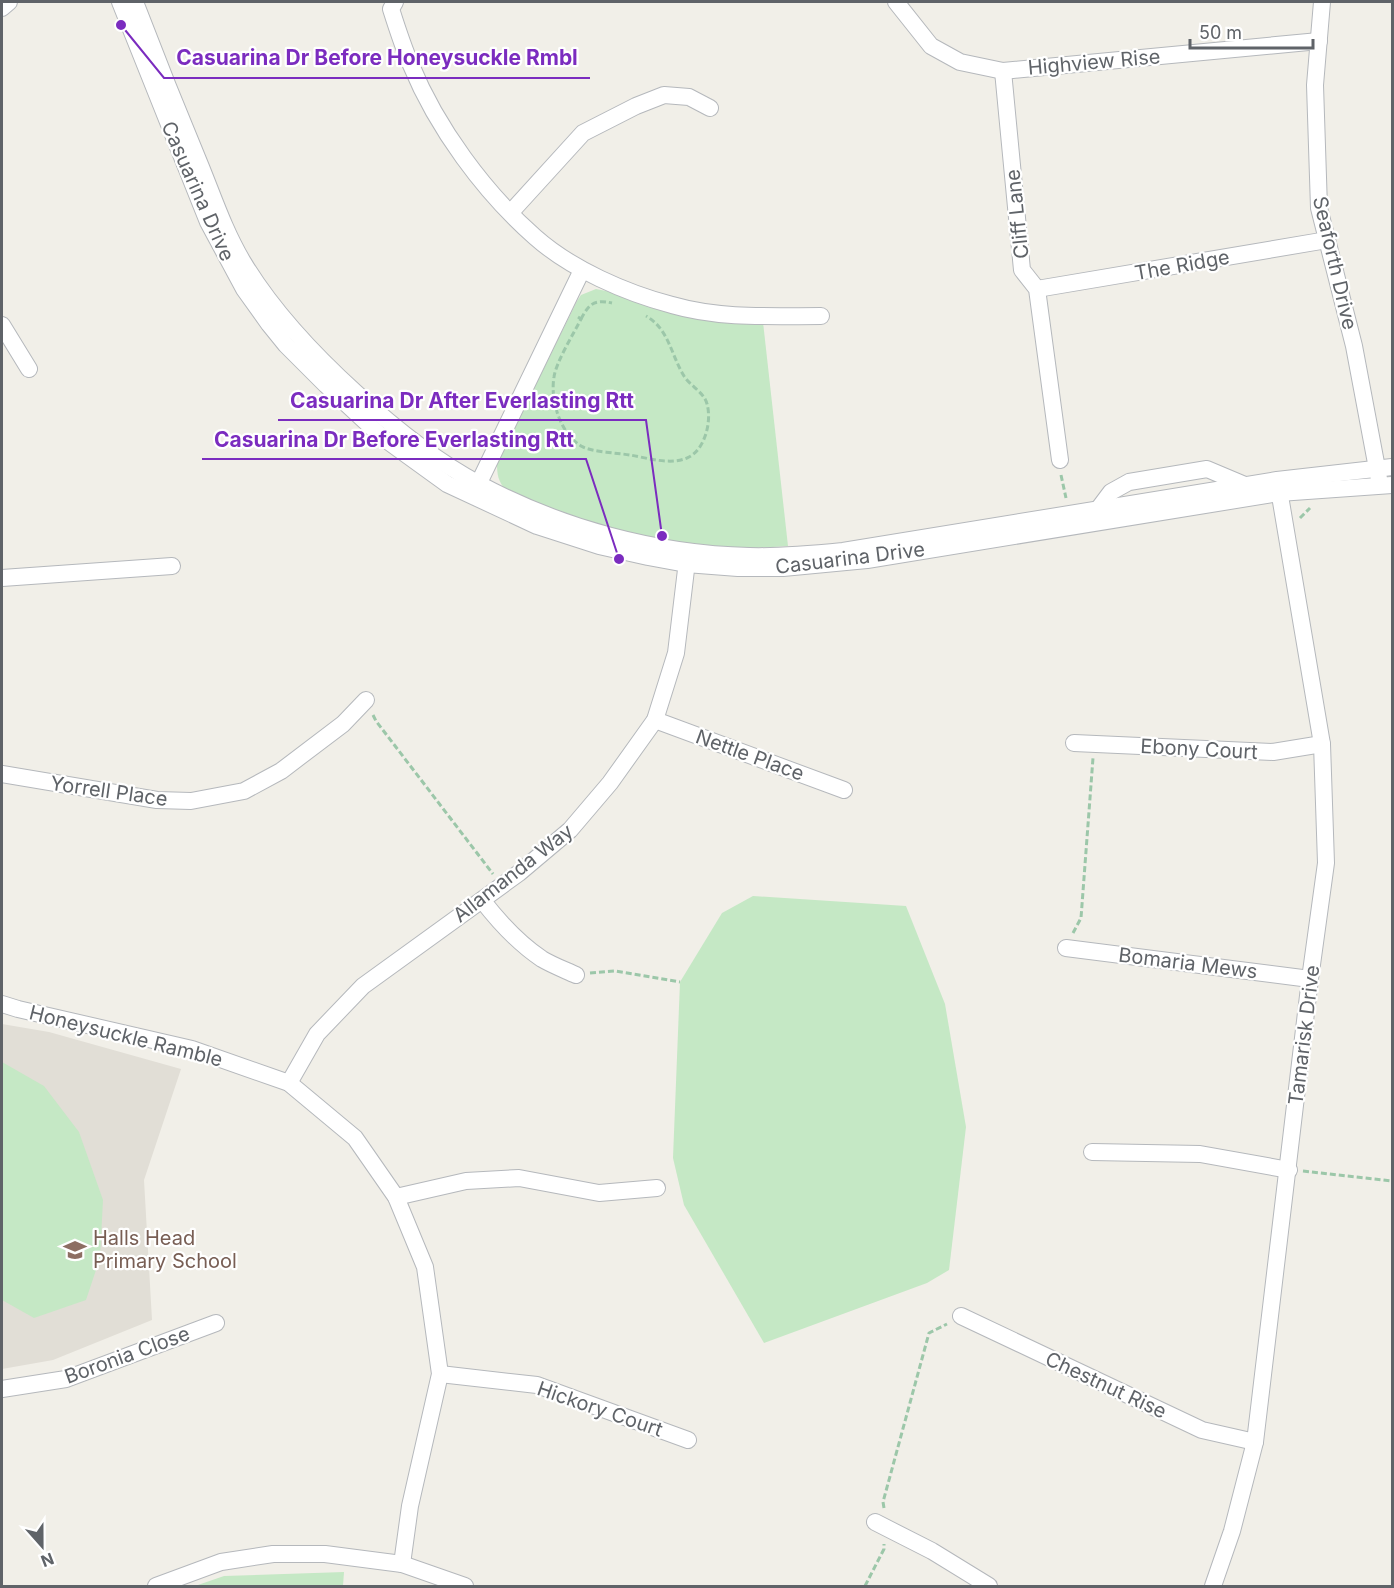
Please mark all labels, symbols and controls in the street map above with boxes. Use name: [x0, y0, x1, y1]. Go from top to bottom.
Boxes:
scale bar: [1190, 12, 1313, 50]
text: 50 m: [1199, 22, 1242, 43]
callout: Casuarina Dr Before Honeysuckle Rmbl: [164, 39, 590, 78]
street label: Highview Rise: [1027, 44, 1161, 80]
text: Casuarina Dr Before Honeysuckle Rmbl: [176, 45, 578, 70]
street label: Casuarina Drive: [156, 117, 240, 265]
street label: Cliff Lane: [1000, 168, 1034, 260]
street label: Seaforth Drive: [1308, 194, 1362, 332]
street label: The Ridge: [1133, 245, 1231, 285]
callout: Casuarina Dr After Everlasting Rtt: [278, 381, 646, 420]
text: Casuarina Dr After Everlasting Rtt: [290, 388, 634, 413]
callout: Casuarina Dr Before Everlasting Rtt: [202, 420, 586, 459]
text: Casuarina Dr Before Everlasting Rtt: [214, 427, 574, 452]
street label: Casuarina Drive: [774, 537, 926, 579]
street label: Nettle Place: [693, 724, 807, 786]
street label: Ebony Court: [1140, 734, 1259, 764]
street label: Yorrell Place: [49, 771, 169, 811]
street label: Allamanda Way: [448, 819, 578, 927]
street label: Bomaria Mews: [1117, 943, 1259, 983]
street label: Tamarisk Drive: [1284, 964, 1324, 1106]
street label: Honeysuckle Ramble: [27, 1000, 225, 1072]
place label: Halls Head Primary School: [93, 1226, 237, 1273]
school or university icon: Halls Head Primary School: [62, 1237, 88, 1263]
street label: Boronia Close: [61, 1321, 193, 1389]
street label: Chestnut Rise: [1042, 1346, 1170, 1424]
street label: Hickory Court: [534, 1376, 666, 1442]
north arrow: [12, 1516, 72, 1576]
text: N: [38, 1548, 57, 1572]

